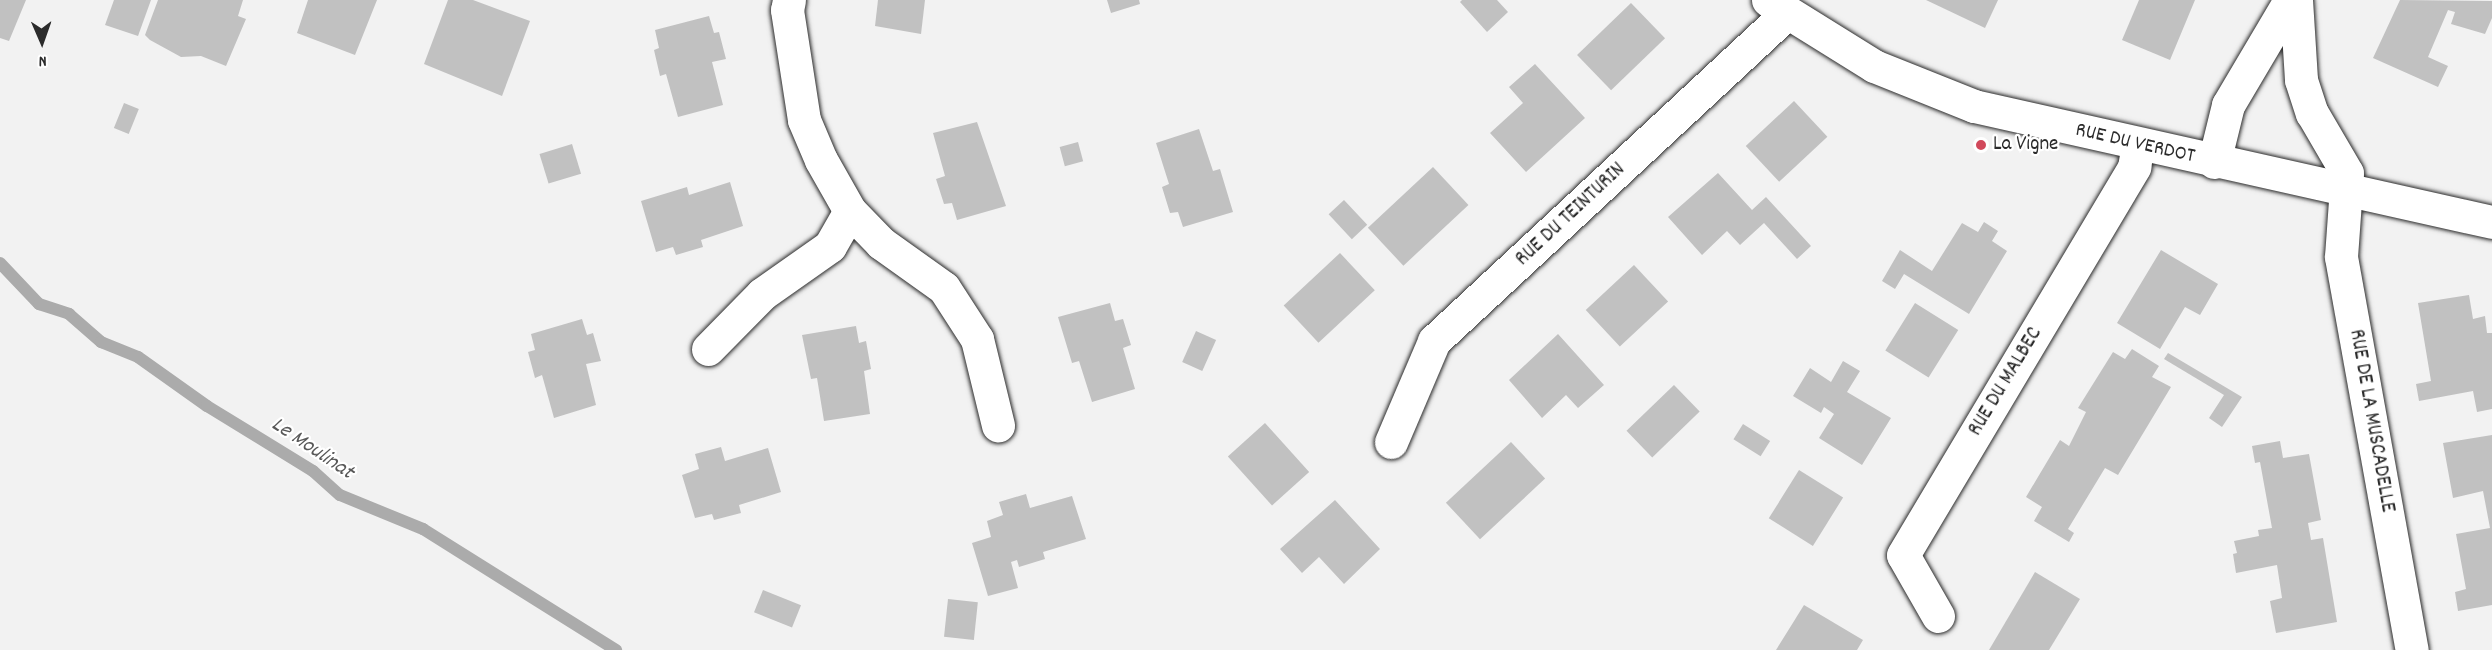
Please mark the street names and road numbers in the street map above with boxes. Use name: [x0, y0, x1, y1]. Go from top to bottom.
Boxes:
street label: RUE DU VERDOT: [2073, 118, 2197, 170]
street label: RUE DU TEINTURIN: [1511, 158, 1631, 272]
street label: RUE DU MALBEC: [1964, 323, 2048, 441]
street label: RUE DE LA MUSCADELLE: [2342, 328, 2400, 514]

